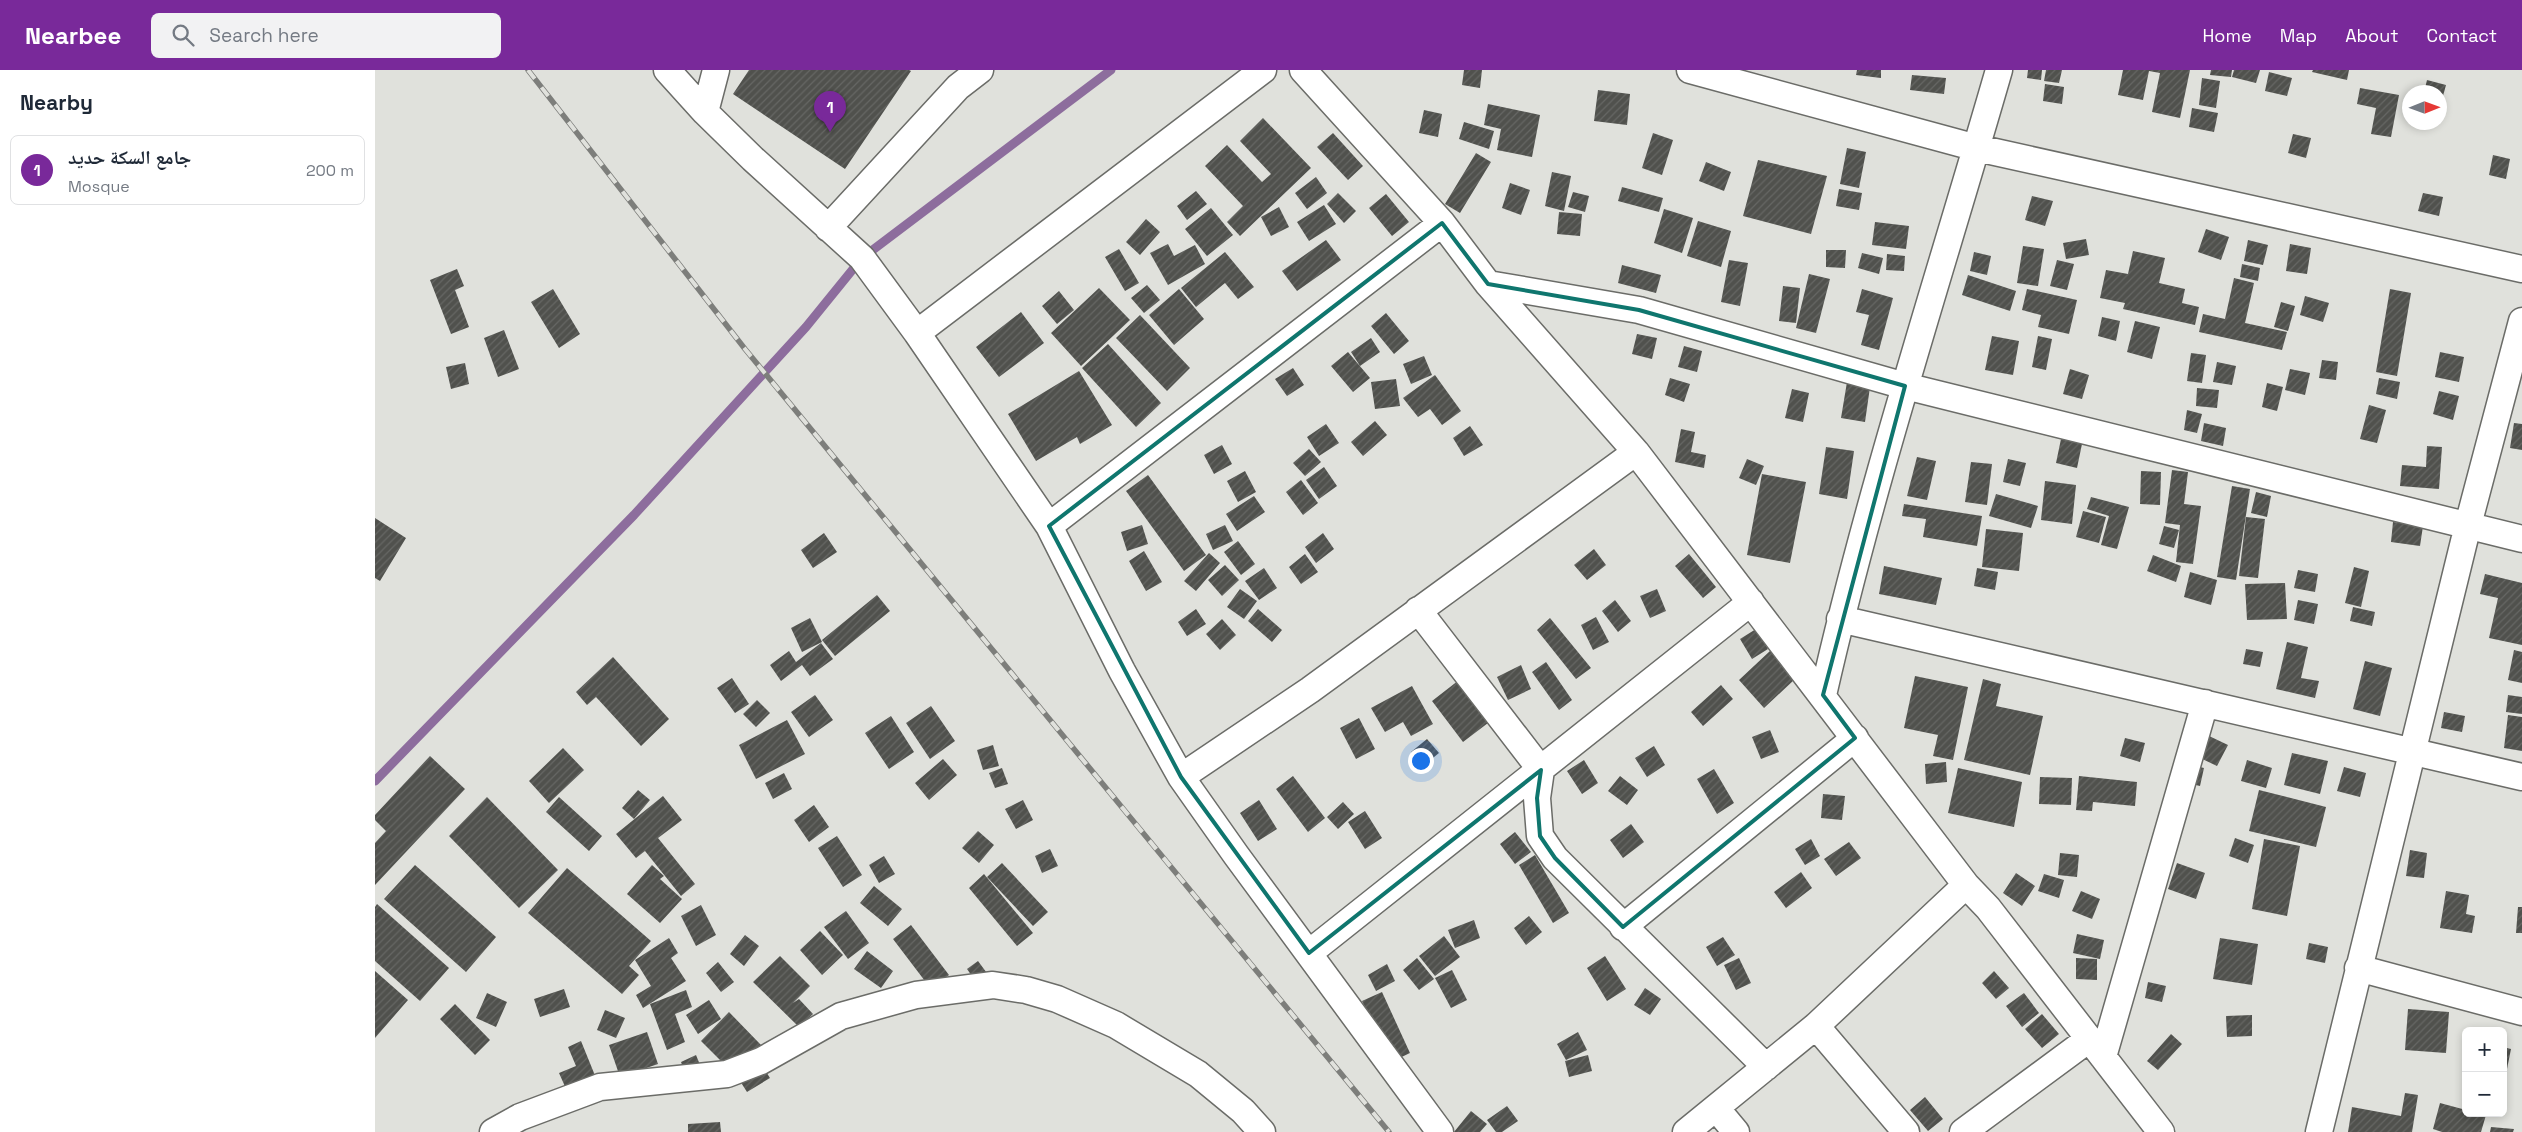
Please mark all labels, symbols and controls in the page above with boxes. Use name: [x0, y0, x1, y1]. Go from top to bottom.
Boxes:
search box: [151, 13, 501, 58]
text: Nearbee: [25, 20, 121, 51]
icon: search: [169, 21, 197, 49]
text: Search here: [209, 23, 319, 48]
text: Home: [2203, 24, 2252, 47]
text: Map: [2280, 24, 2317, 47]
text: About: [2345, 24, 2399, 47]
text: Contact: [2427, 24, 2497, 47]
north arrow: [2402, 85, 2447, 130]
text: Nearby: [20, 89, 93, 116]
pin: 1: [814, 91, 846, 132]
text: جامع السكة حديد: [68, 145, 191, 170]
text: 1: [33, 160, 41, 181]
text: 200 m: [306, 160, 354, 181]
text: Mosque: [68, 176, 130, 197]
your location: [1408, 748, 1434, 774]
map controls: [2462, 1027, 2507, 1117]
button: +: [2462, 1027, 2507, 1072]
button: −: [2462, 1072, 2507, 1117]

